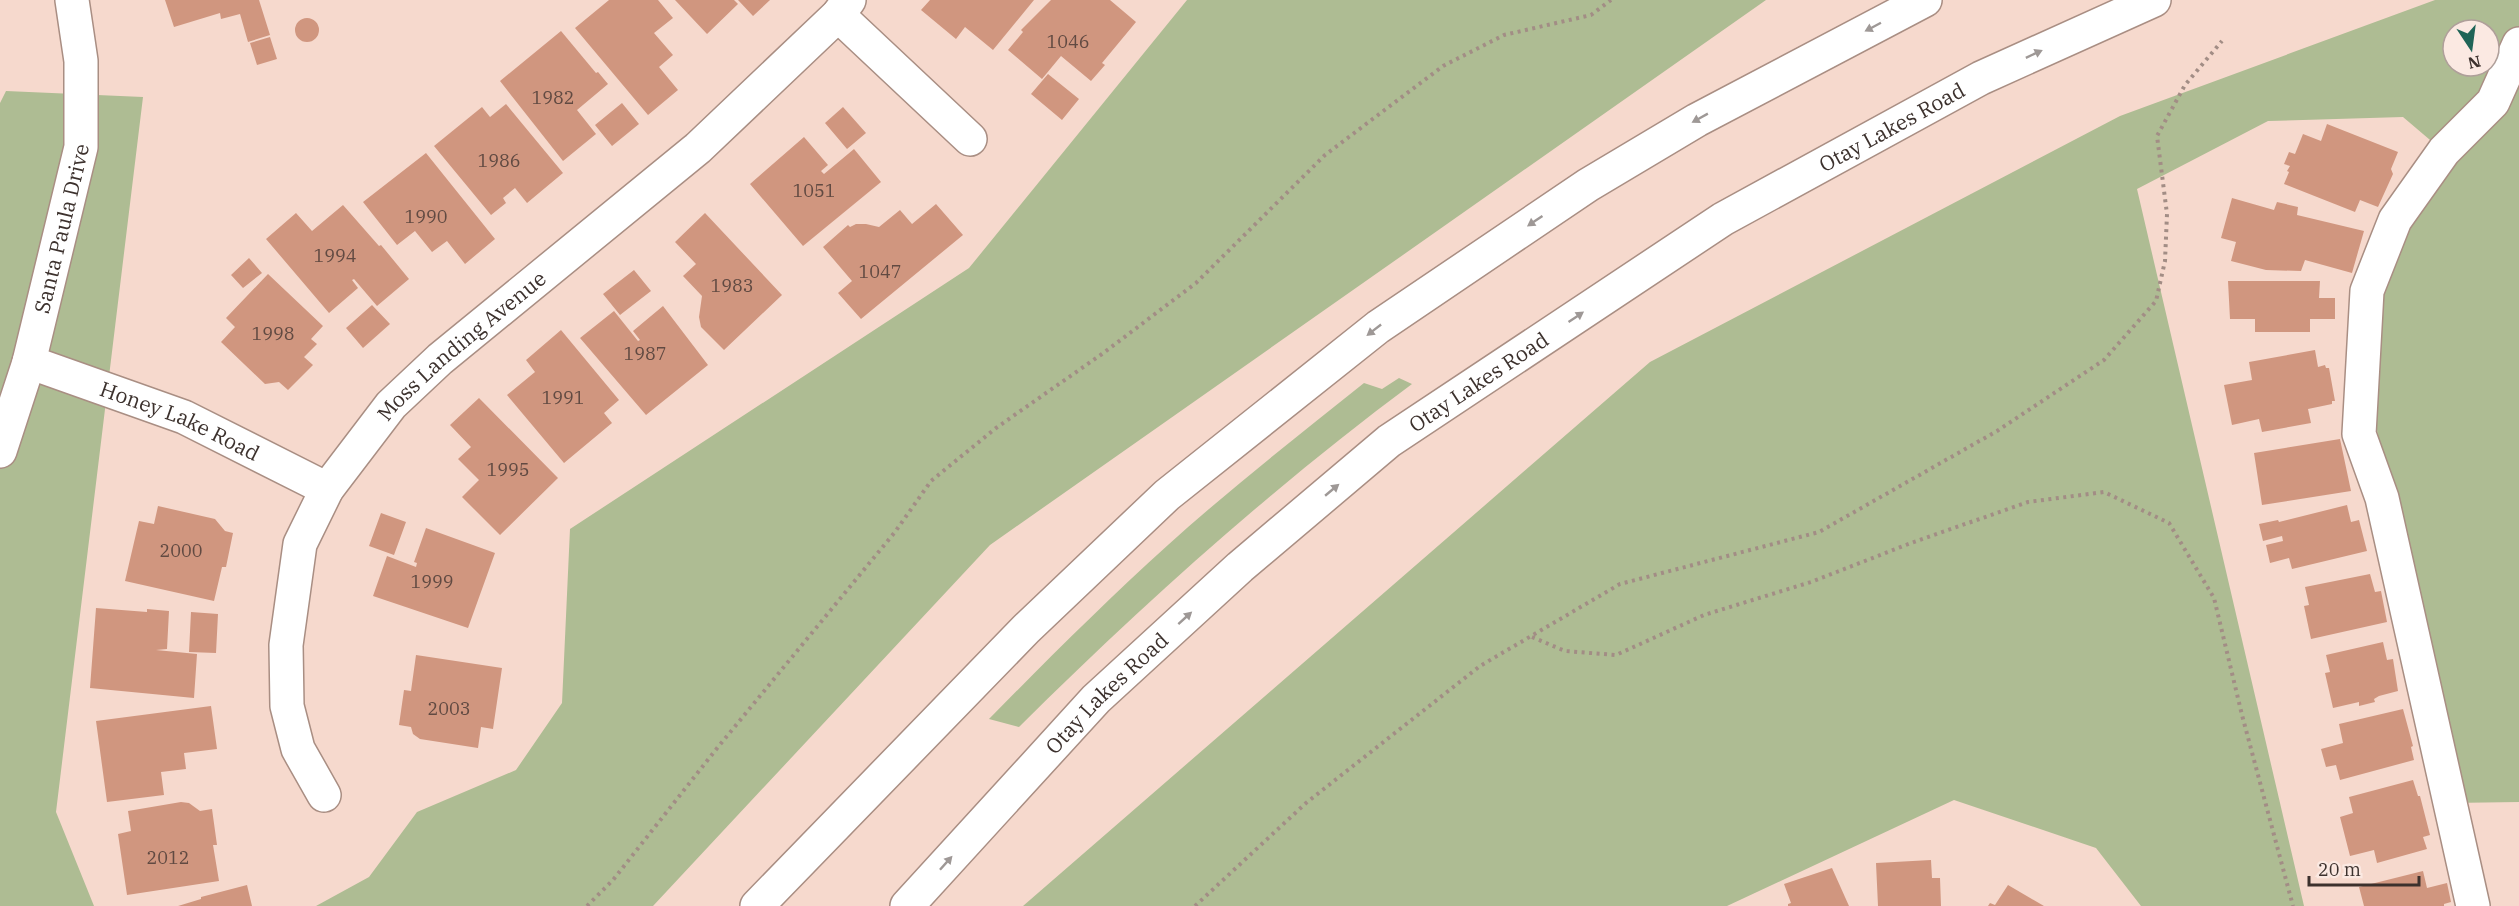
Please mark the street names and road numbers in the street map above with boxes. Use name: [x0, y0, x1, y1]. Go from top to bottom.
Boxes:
street label: Otay Lakes Road: [1814, 76, 1970, 178]
street label: Santa Paula Drive: [27, 141, 95, 316]
street label: Moss Landing Avenue: [370, 264, 552, 426]
street label: Otay Lakes Road: [1403, 325, 1554, 438]
street label: Honey Lake Road: [96, 374, 265, 467]
street label: Otay Lakes Road: [1039, 626, 1174, 760]

